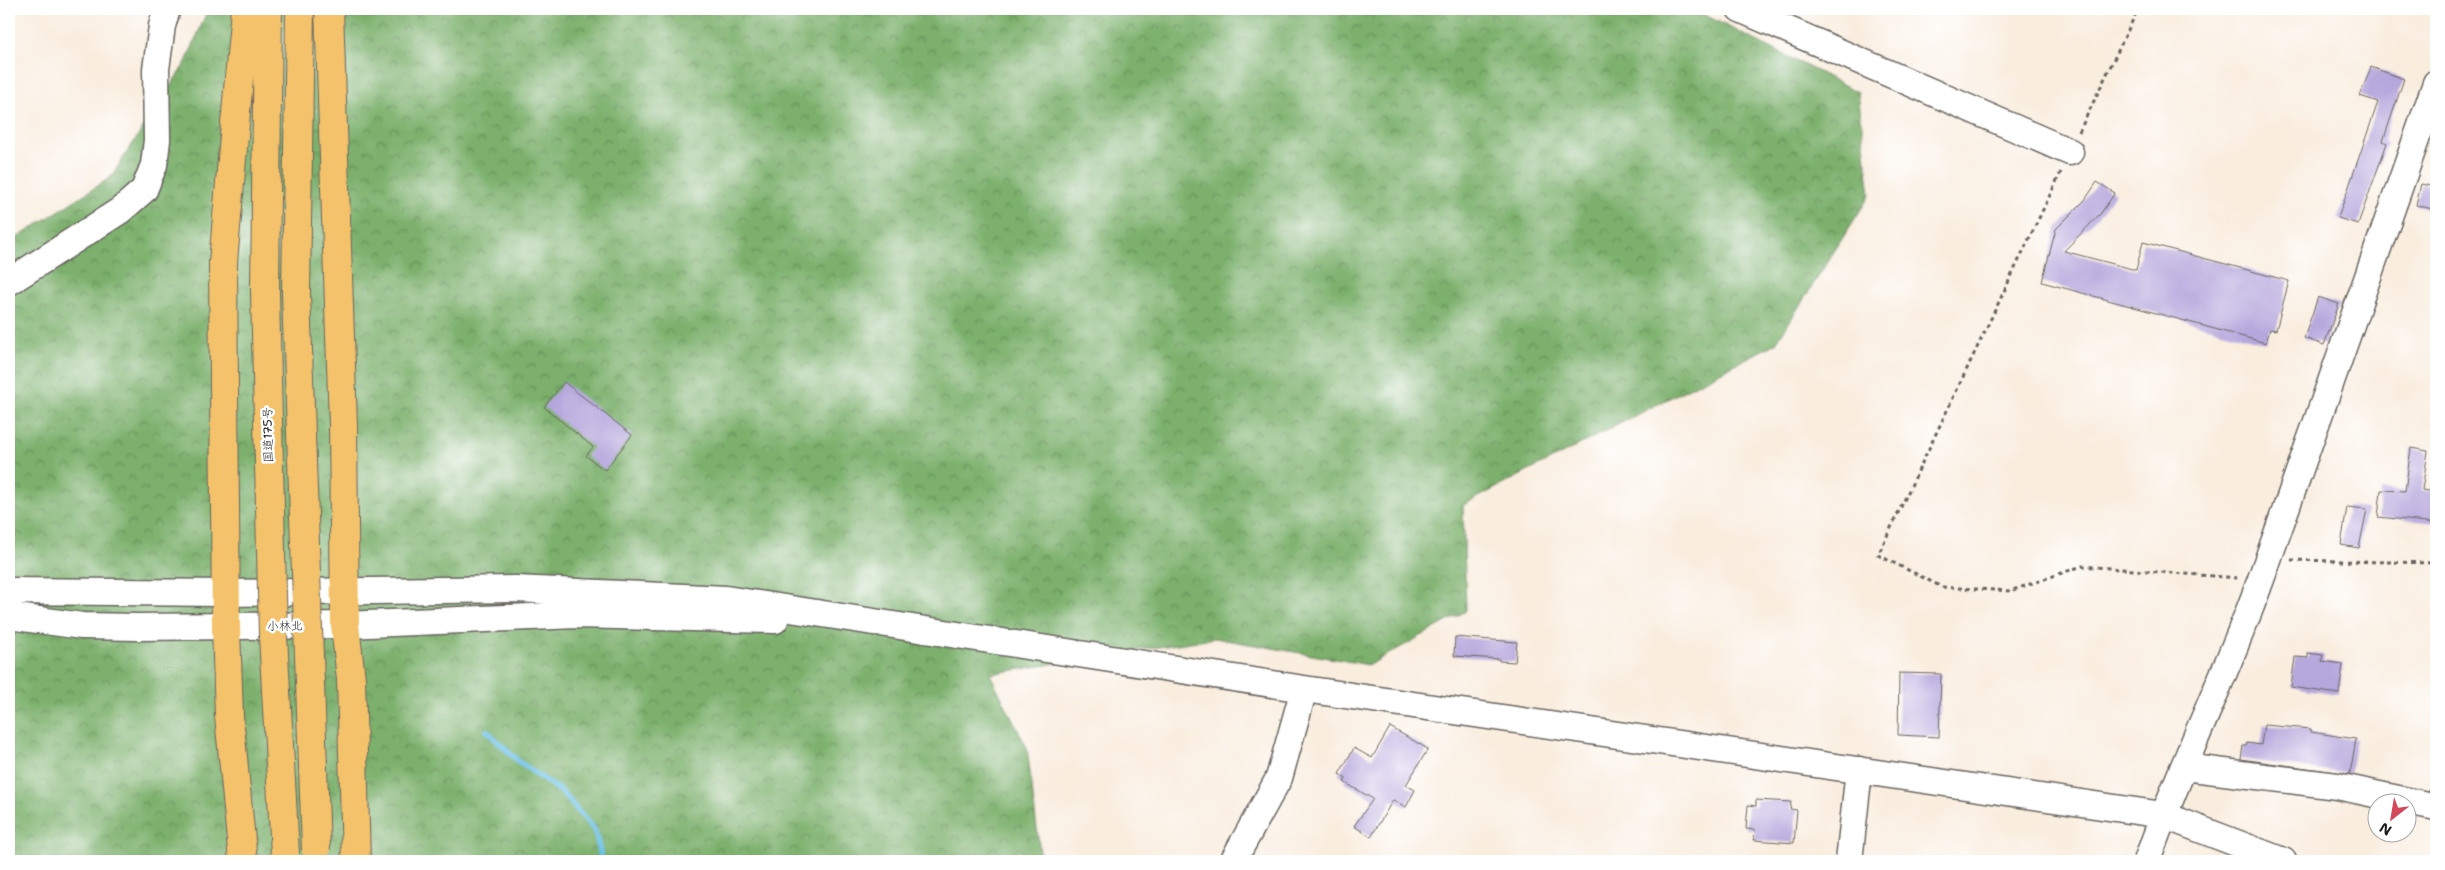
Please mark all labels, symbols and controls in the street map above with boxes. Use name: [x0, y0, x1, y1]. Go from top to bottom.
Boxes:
street label: 国道175号: [260, 407, 276, 463]
street label: 小林北: [267, 618, 303, 634]
north arrow: [2368, 792, 2418, 842]
text: N: [2376, 819, 2395, 840]

